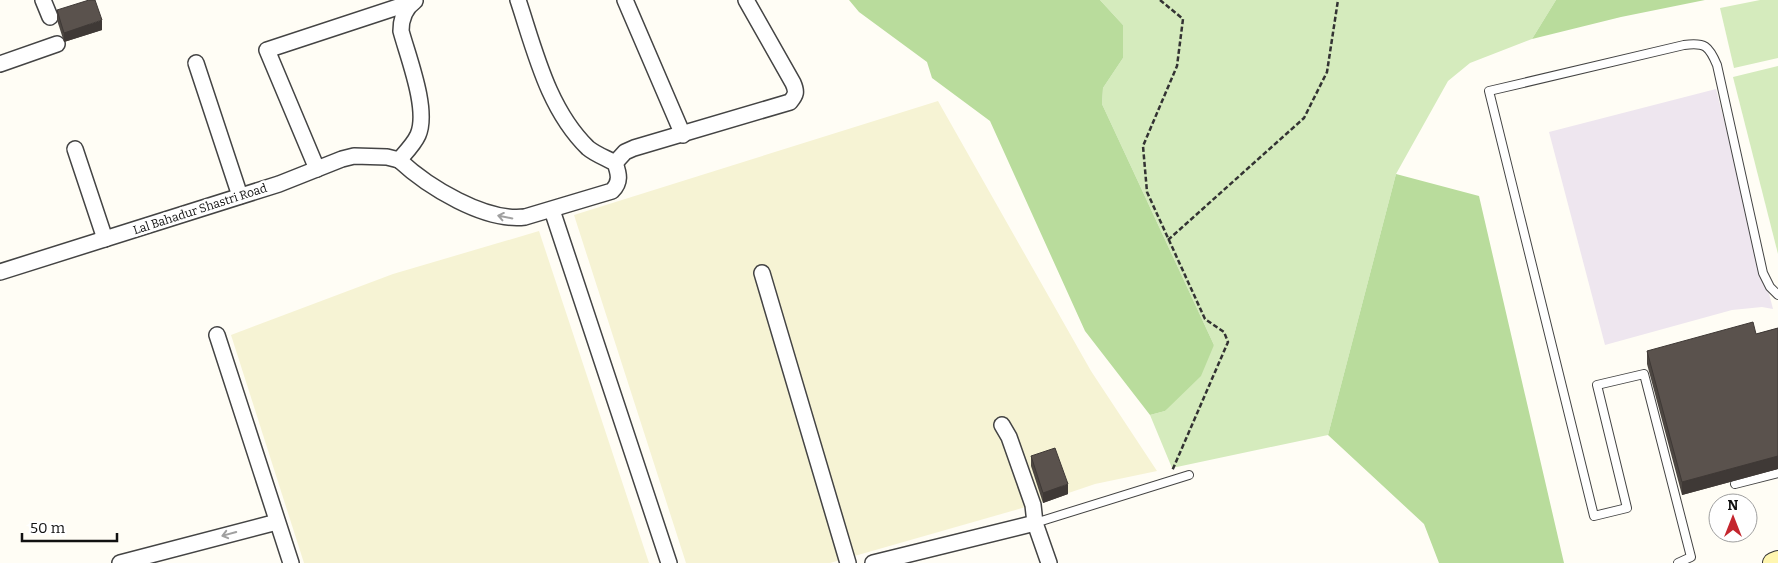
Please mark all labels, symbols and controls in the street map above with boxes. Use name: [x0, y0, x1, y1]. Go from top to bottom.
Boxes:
street label: Lal Bahadur Shastri Road: [131, 181, 269, 237]
one-way arrow: [497, 212, 513, 221]
north arrow: [1708, 493, 1758, 543]
text: N: [1728, 497, 1739, 514]
scale bar: [22, 510, 118, 542]
text: 50 m: [30, 519, 66, 537]
one-way arrow: [222, 530, 238, 539]

